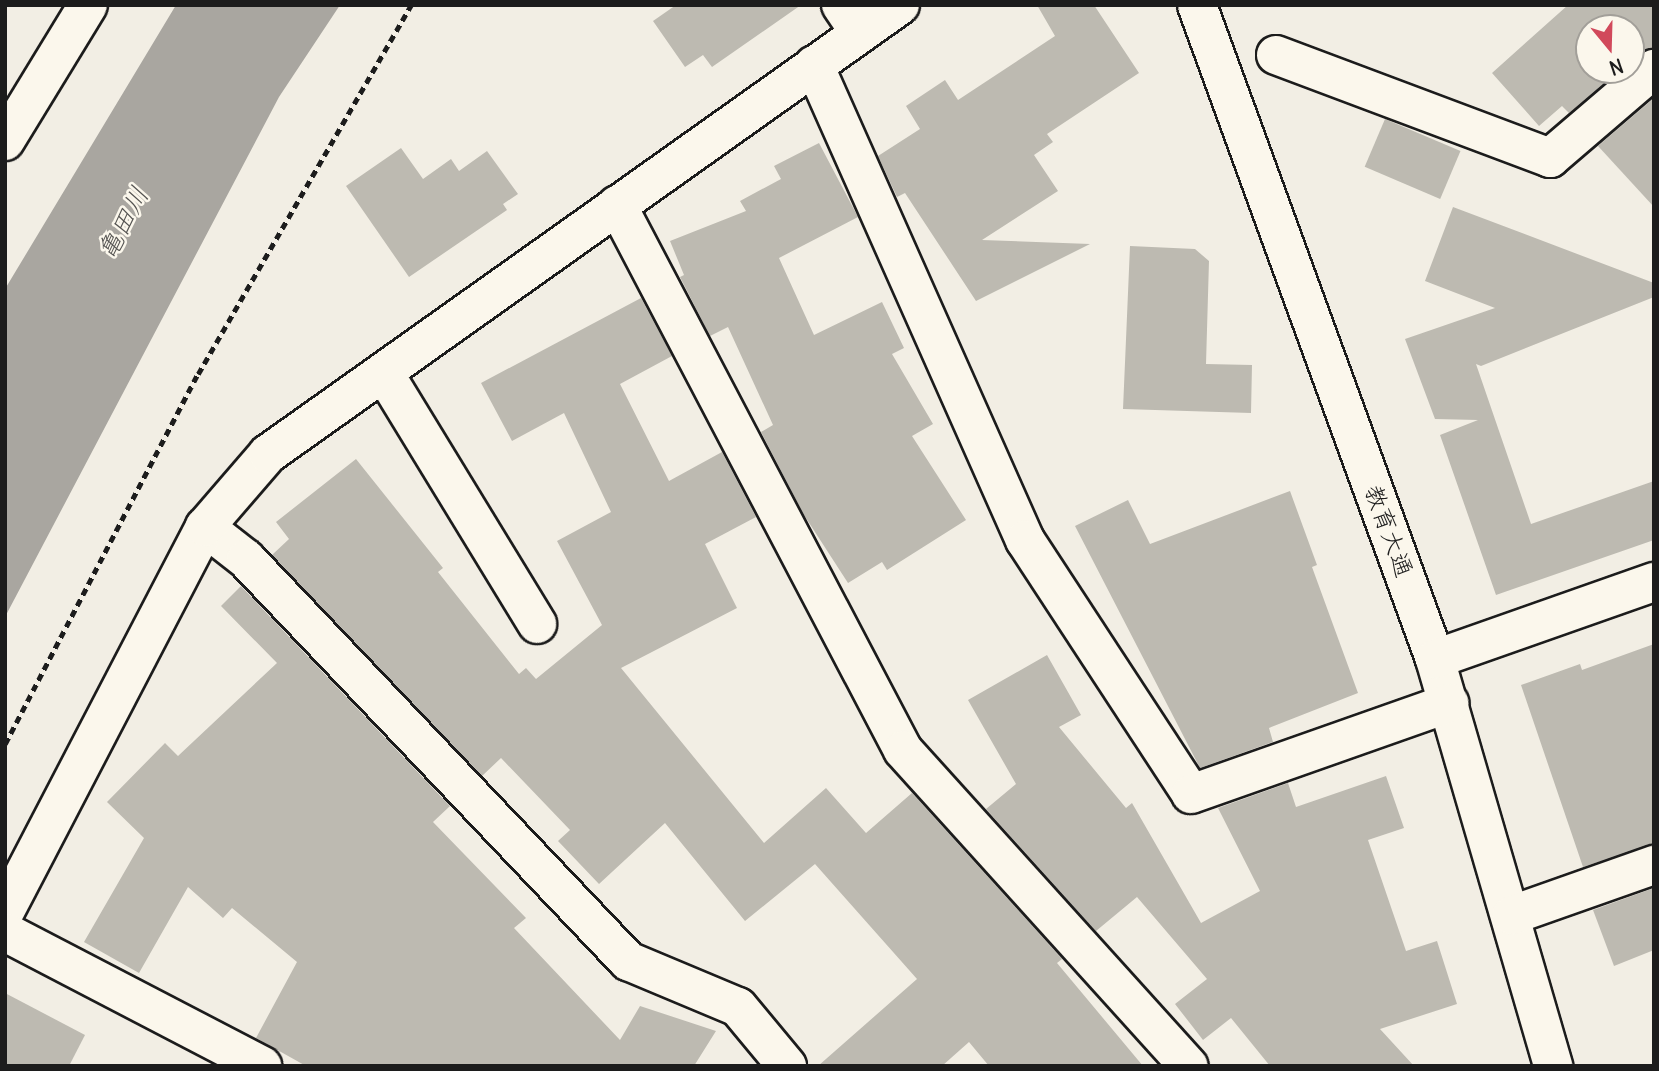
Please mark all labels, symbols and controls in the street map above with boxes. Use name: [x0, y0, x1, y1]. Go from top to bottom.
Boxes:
north arrow: [1575, 14, 1645, 84]
text: N: [1606, 53, 1626, 80]
water label: 亀田川: [91, 181, 155, 265]
street label: 教育大通: [1359, 481, 1419, 581]

